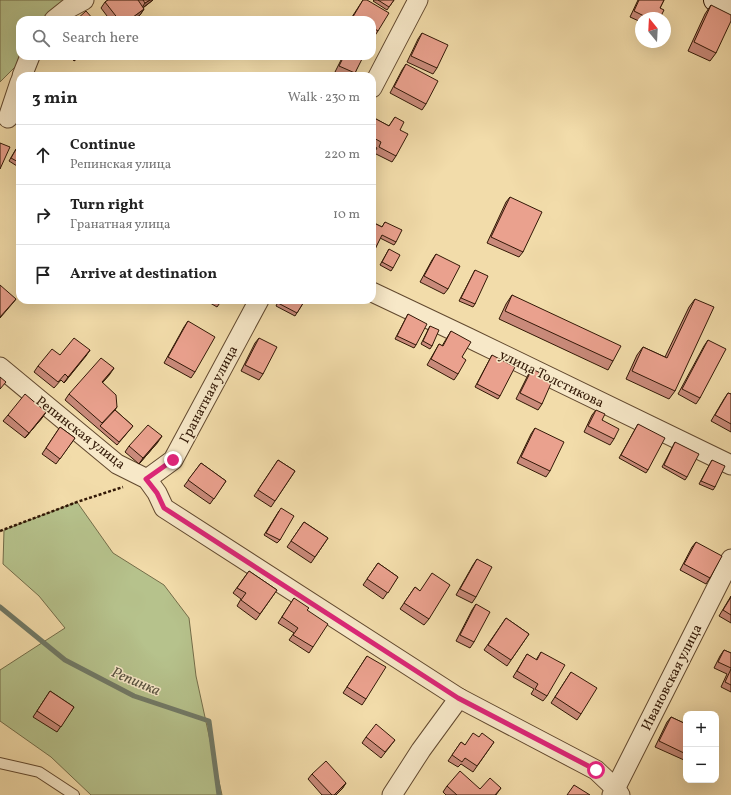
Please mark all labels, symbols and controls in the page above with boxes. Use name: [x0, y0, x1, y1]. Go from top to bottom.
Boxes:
north arrow: [635, 12, 671, 48]
search box: [16, 16, 376, 60]
icon: search: [30, 27, 52, 49]
text: Search here: [62, 28, 139, 49]
text: 3 min: [32, 87, 78, 110]
text: Walk · 230 m: [288, 89, 360, 107]
text: Continue: [70, 135, 135, 156]
icon: ahead: [32, 144, 54, 166]
text: 220 m: [324, 146, 360, 164]
text: Репинская улица: [70, 156, 171, 174]
text: Turn right: [70, 195, 144, 216]
icon: right: [32, 204, 54, 226]
text: 10 m: [333, 206, 360, 224]
text: Гранатная улица: [70, 216, 171, 234]
icon: arrive: [32, 264, 54, 286]
text: Arrive at destination: [70, 264, 217, 285]
street label: Гранатная улица: [176, 342, 243, 447]
street label: улица Толстикова: [496, 346, 607, 413]
street label: Репинская улица: [31, 392, 129, 474]
route end: [164, 451, 182, 469]
street label: Ивановская улица: [637, 621, 707, 734]
water label: Репинка: [108, 663, 163, 702]
map controls: [683, 711, 719, 783]
button: +: [683, 711, 719, 747]
button: −: [683, 747, 719, 783]
route start: [587, 761, 605, 779]

